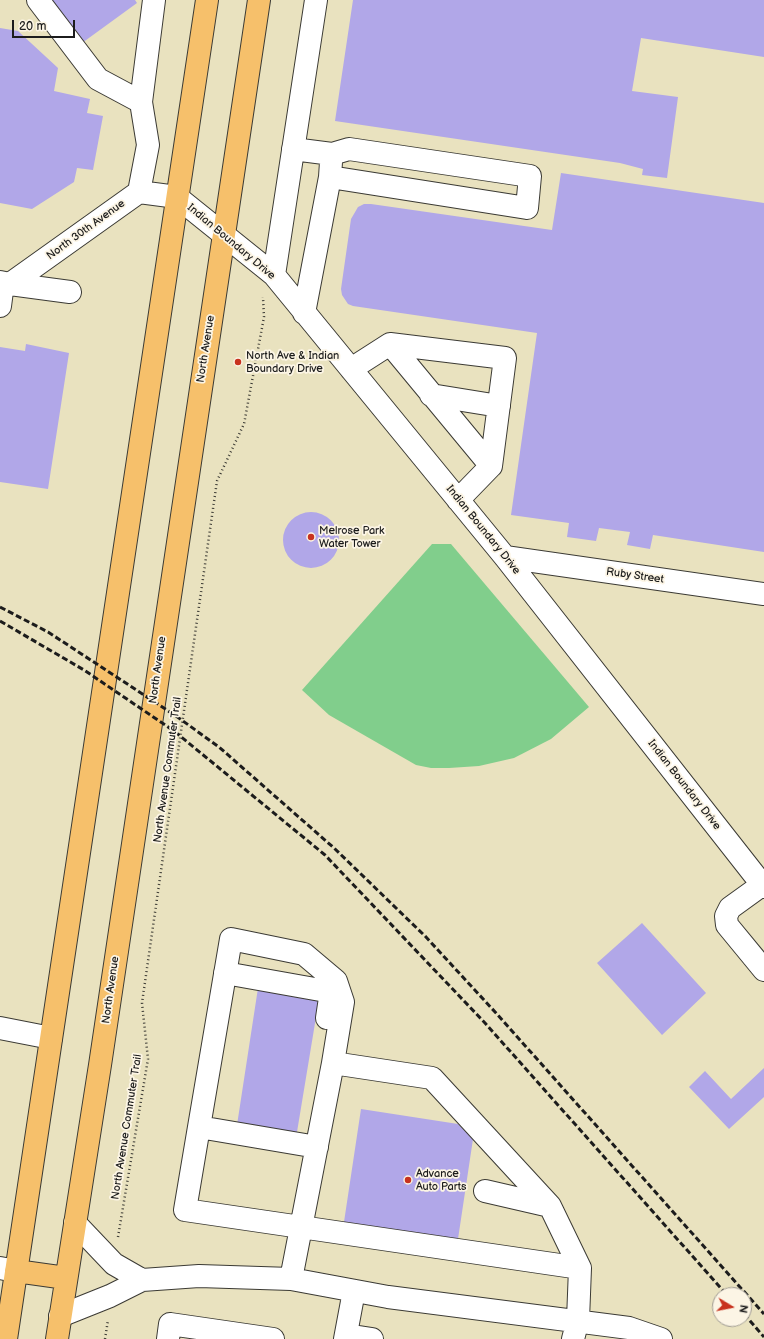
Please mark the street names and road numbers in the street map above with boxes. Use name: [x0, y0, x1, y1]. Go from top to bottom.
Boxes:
street label: North 30th Avenue: [44, 197, 128, 263]
street label: Indian Boundary Drive: [184, 201, 278, 283]
street label: North Avenue: [194, 314, 218, 384]
street label: Indian Boundary Drive: [443, 483, 523, 577]
street label: Ruby Street: [605, 565, 665, 587]
street label: North Avenue: [147, 635, 169, 705]
street label: North Avenue Commuter Trail: [151, 696, 185, 844]
street label: Indian Boundary Drive: [645, 737, 723, 833]
street label: North Avenue: [100, 955, 122, 1025]
street label: North Avenue Commuter Trail: [109, 1053, 145, 1201]

